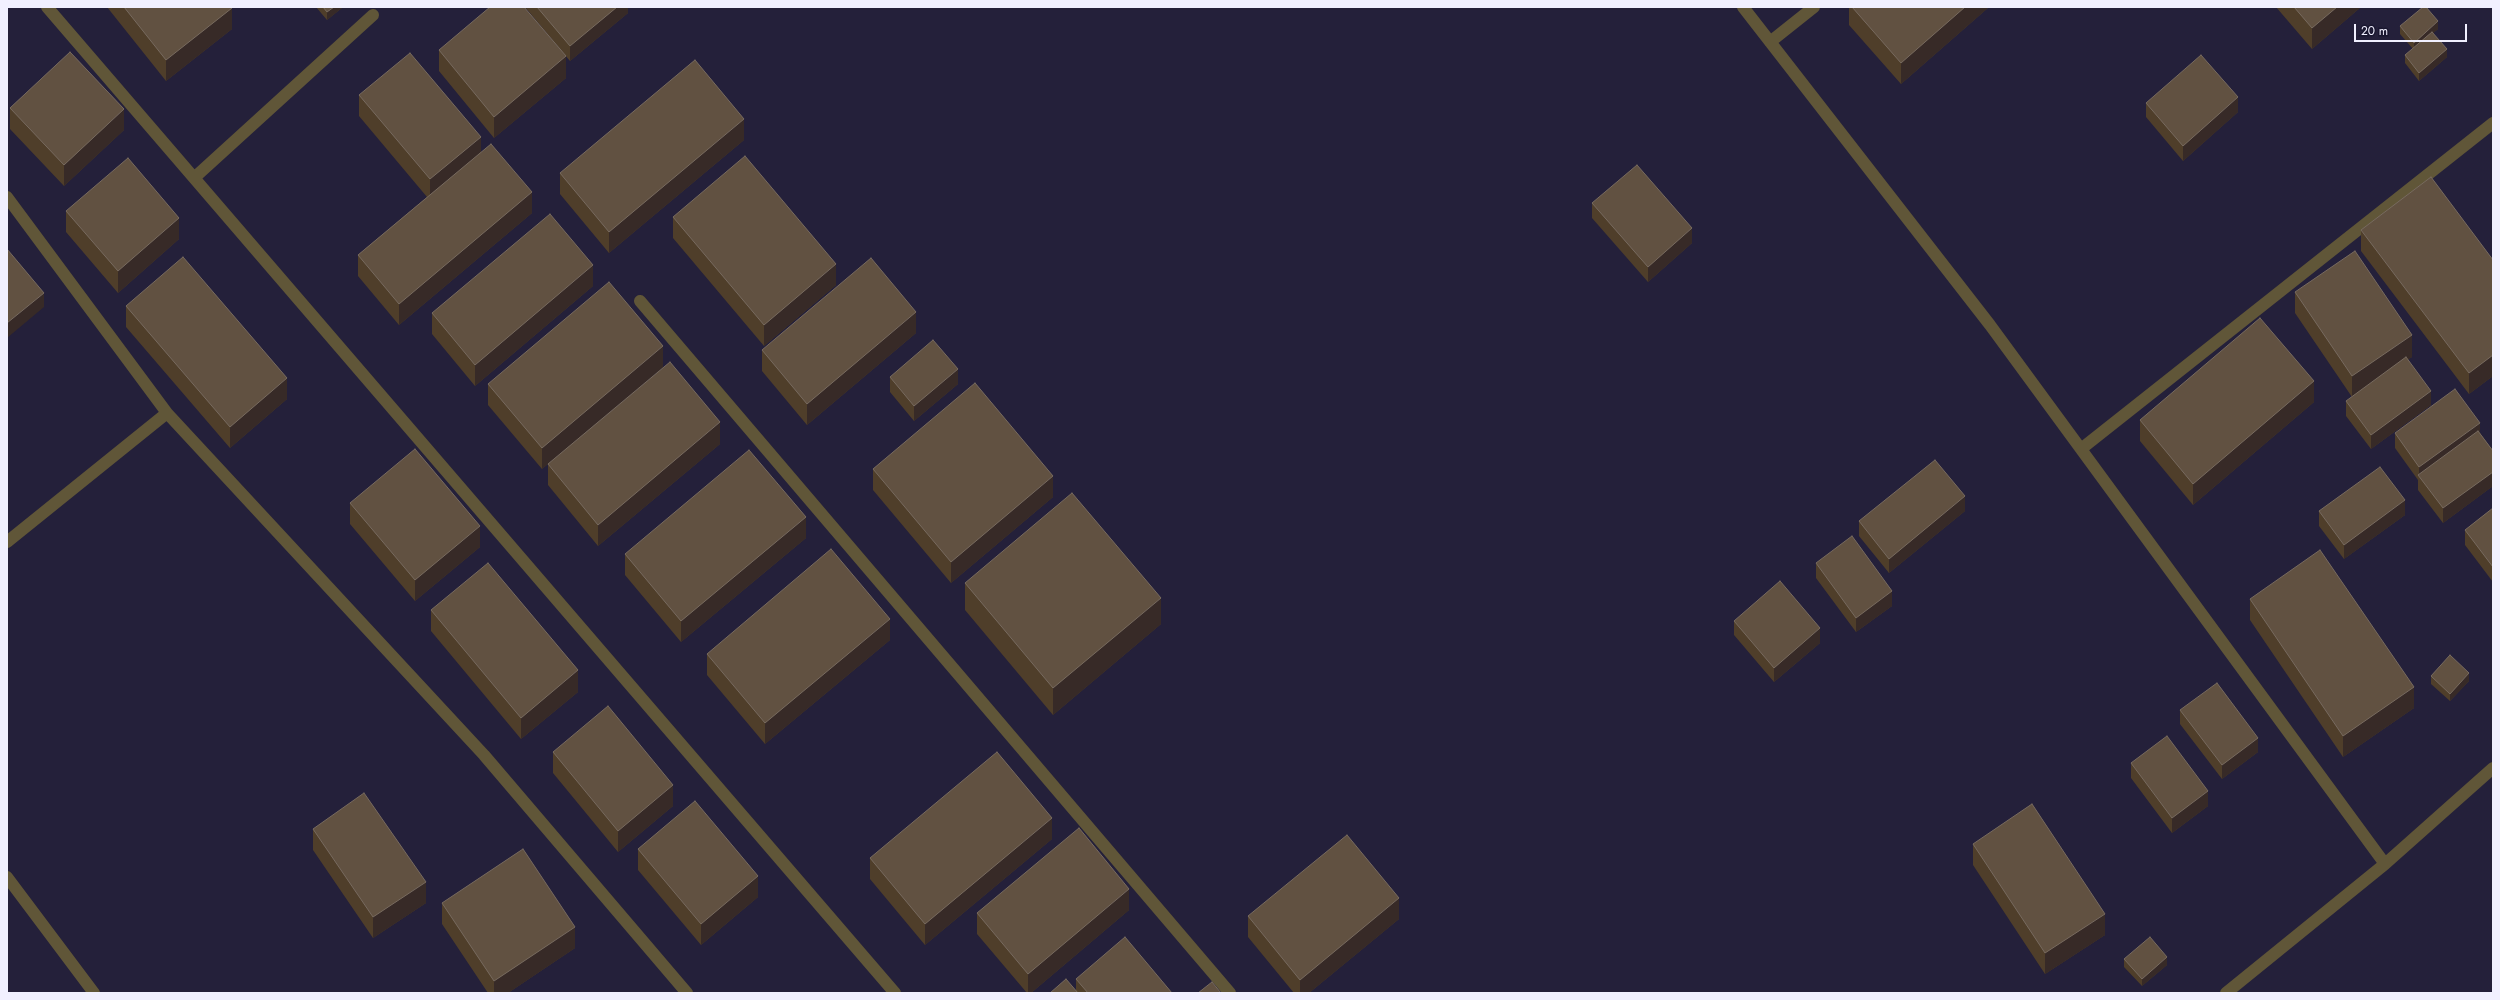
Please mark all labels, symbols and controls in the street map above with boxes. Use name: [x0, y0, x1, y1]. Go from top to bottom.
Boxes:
scale bar: [2356, 16, 2469, 42]
text: 20 m: [2361, 22, 2388, 40]

